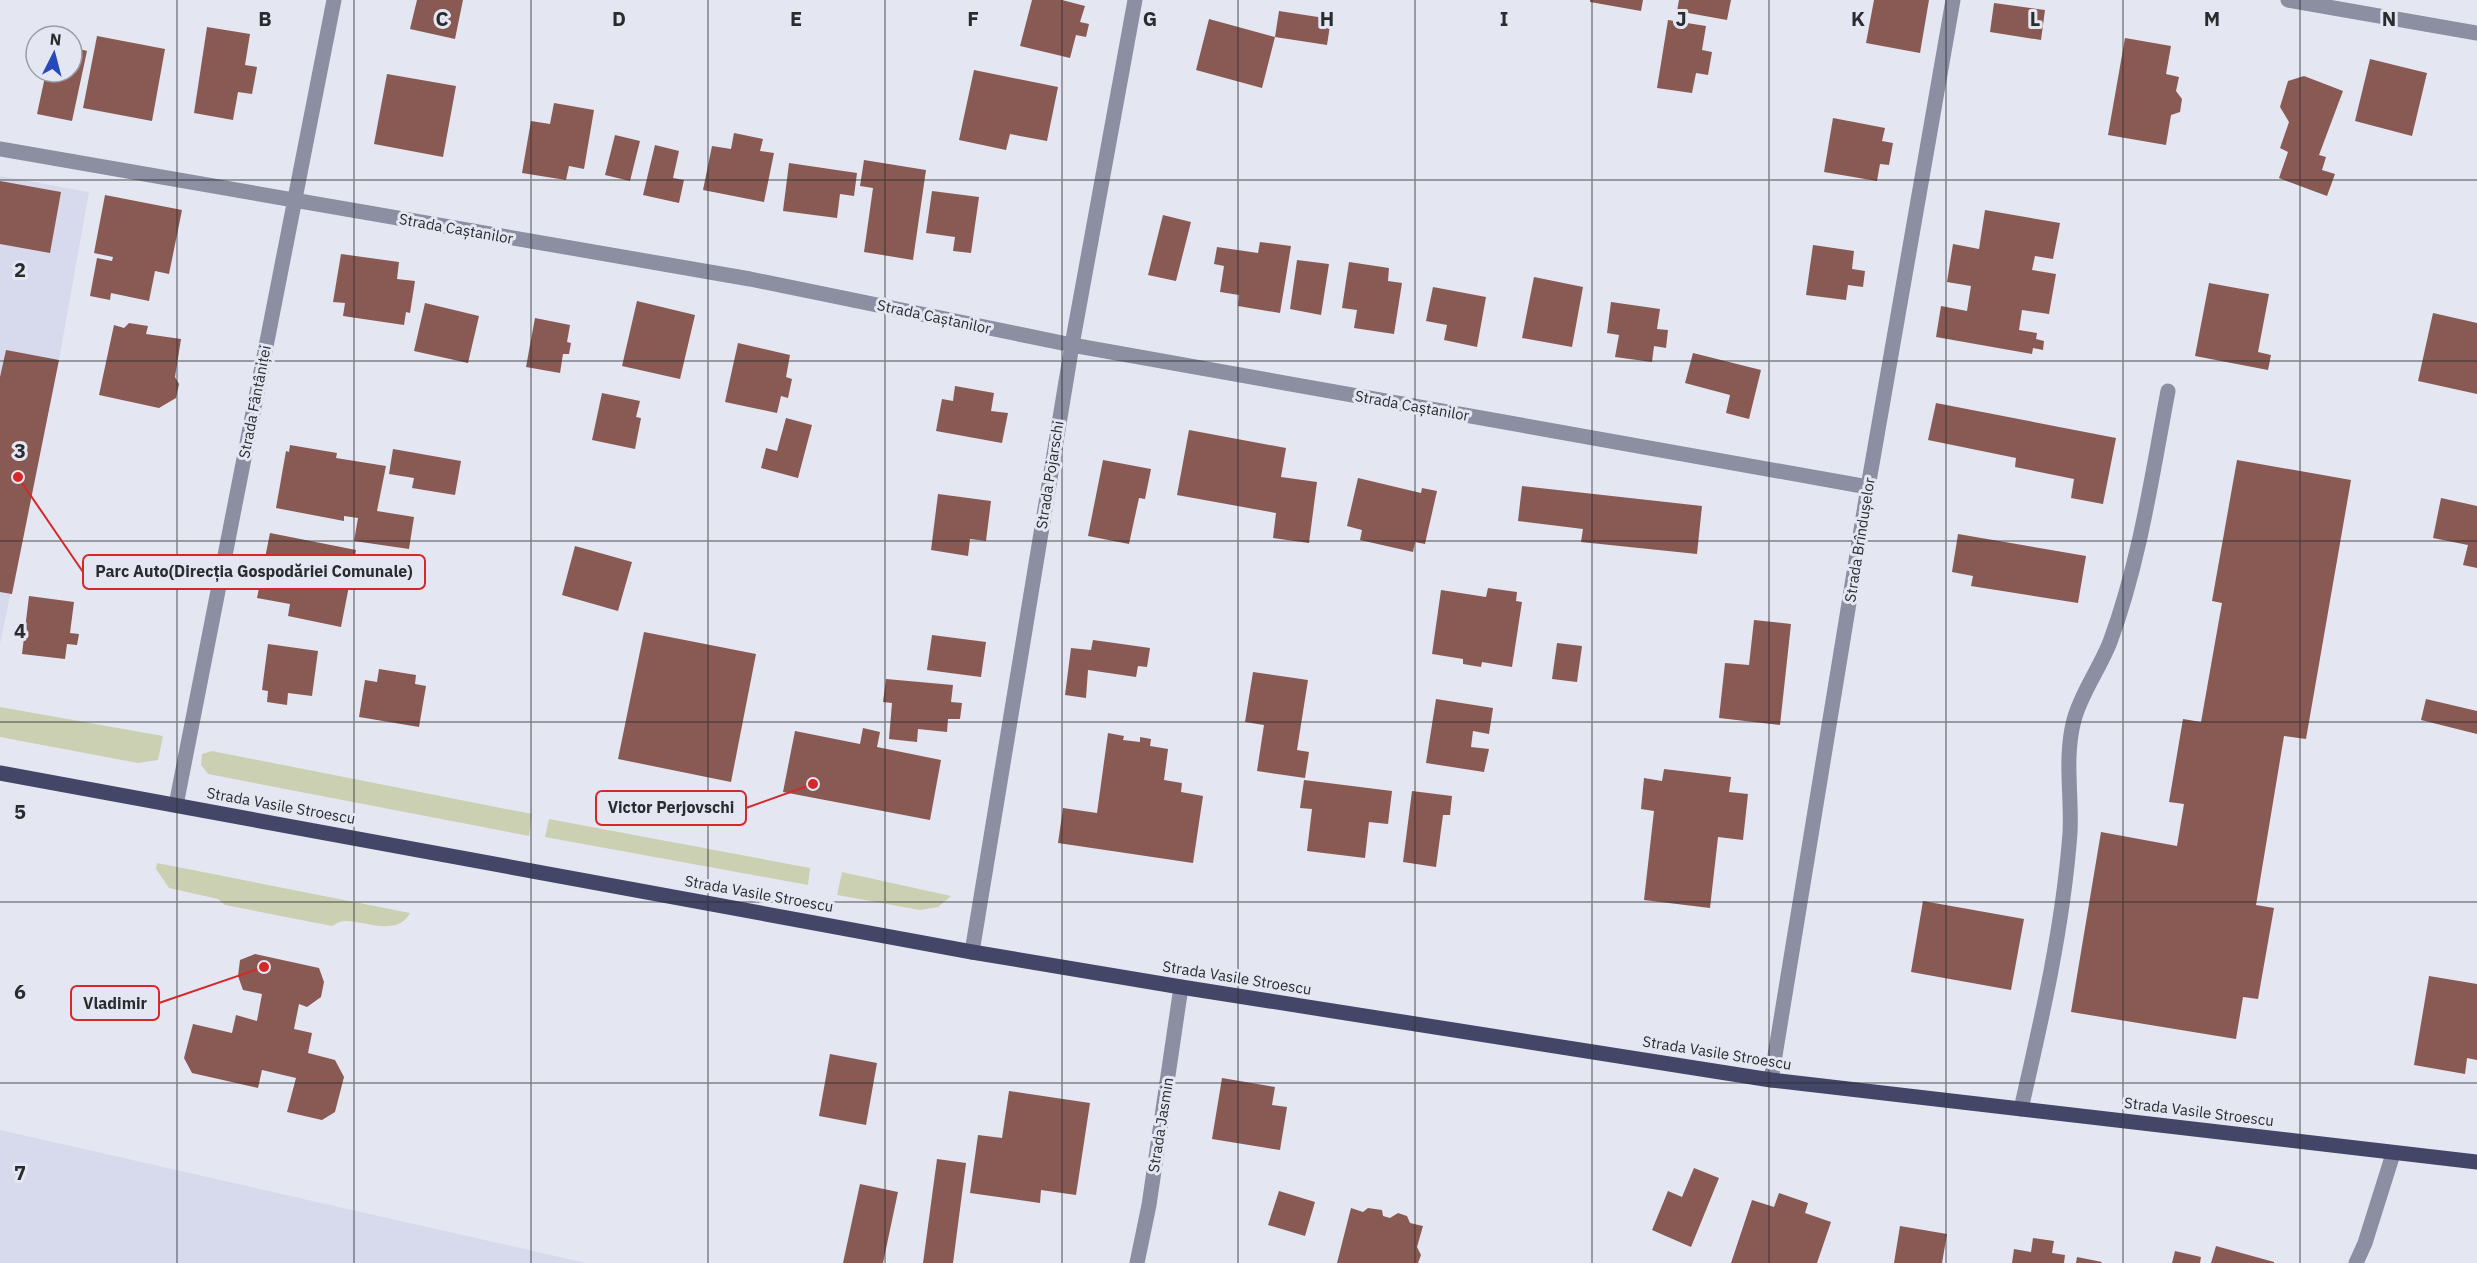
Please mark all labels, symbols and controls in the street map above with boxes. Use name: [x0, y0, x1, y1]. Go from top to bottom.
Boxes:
text: B: [258, 5, 272, 32]
text: C: [435, 5, 449, 32]
text: D: [612, 5, 626, 32]
text: E: [790, 5, 802, 32]
text: F: [967, 5, 979, 32]
text: G: [1143, 5, 1157, 32]
text: H: [1320, 5, 1334, 32]
text: I: [1500, 5, 1508, 32]
text: J: [1675, 5, 1687, 32]
text: K: [1851, 5, 1865, 32]
text: L: [2030, 5, 2040, 32]
text: M: [2204, 5, 2220, 32]
text: N: [2382, 5, 2396, 32]
north arrow: [24, 24, 84, 84]
text: N: [49, 29, 62, 50]
street label: Strada Caștanilor: [397, 209, 515, 248]
text: 2: [14, 256, 26, 283]
street label: Strada Caștanilor: [876, 295, 993, 338]
street label: Strada Fântâniței: [234, 344, 275, 460]
street label: Strada Caștanilor: [1353, 386, 1471, 425]
street label: Strada Pojarschi: [1032, 419, 1067, 530]
text: 3: [14, 437, 26, 464]
street label: Strada Brîndușelor: [1840, 476, 1879, 604]
callout: Parc Auto(Direcția Gospodăriei Comunale): [83, 555, 425, 589]
text: Parc Auto(Direcția Gospodăriei Comunale): [95, 561, 413, 582]
text: 4: [14, 617, 26, 644]
street label: Strada Vasile Stroescu: [205, 783, 357, 828]
callout: Victor Perjovschi: [596, 791, 746, 825]
text: Victor Perjovschi: [608, 797, 734, 817]
text: 5: [14, 798, 26, 825]
street label: Strada Vasile Stroescu: [683, 871, 835, 916]
street label: Strada Vasile Stroescu: [1161, 956, 1313, 999]
text: 6: [14, 978, 26, 1005]
callout: Vladimir: [71, 986, 159, 1020]
text: Vladimir: [83, 993, 148, 1013]
street label: Strada Vasile Stroescu: [1641, 1031, 1793, 1074]
street label: Strada Jasmin: [1144, 1076, 1177, 1174]
street label: Strada Vasile Stroescu: [2123, 1093, 2275, 1130]
text: 7: [14, 1159, 26, 1186]

